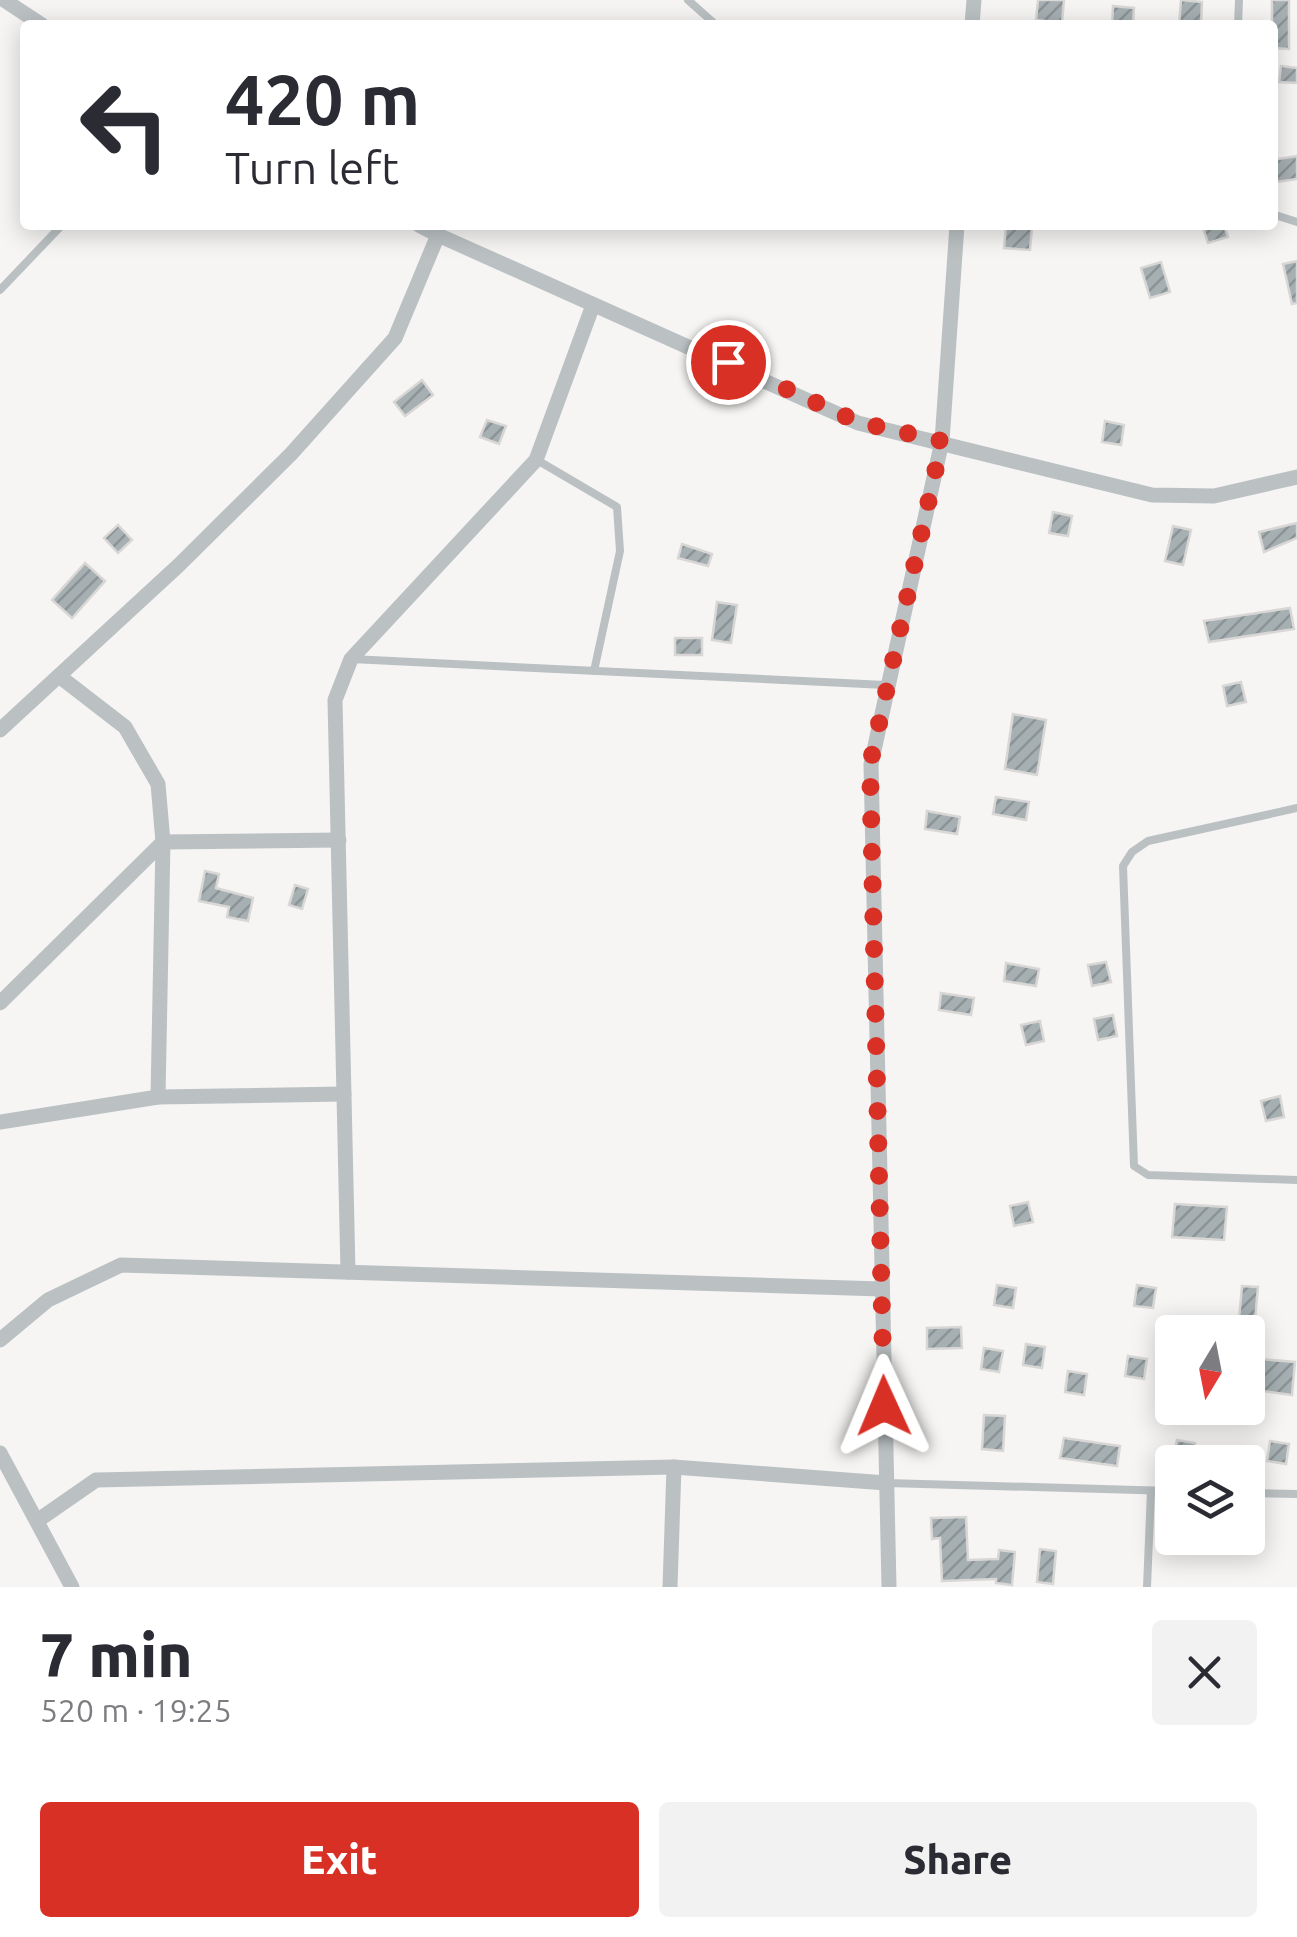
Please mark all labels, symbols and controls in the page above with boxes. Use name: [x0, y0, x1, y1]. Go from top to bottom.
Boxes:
icon: left: [60, 60, 190, 190]
text: 420 m: [225, 60, 420, 138]
text: Turn left: [225, 142, 399, 193]
pin: [686, 320, 771, 405]
icon: arrive: [701, 335, 756, 390]
north arrow: [1155, 1315, 1265, 1425]
map controls: [1155, 1315, 1265, 1555]
position arrow: [832, 1354, 936, 1458]
button: layers: [1155, 1445, 1265, 1555]
button: close: [1152, 1620, 1257, 1725]
text: 7 min: [40, 1621, 193, 1688]
text: 520 m · 19:25: [40, 1692, 232, 1728]
button: Exit: [40, 1802, 639, 1917]
button: Share: [659, 1802, 1257, 1917]

